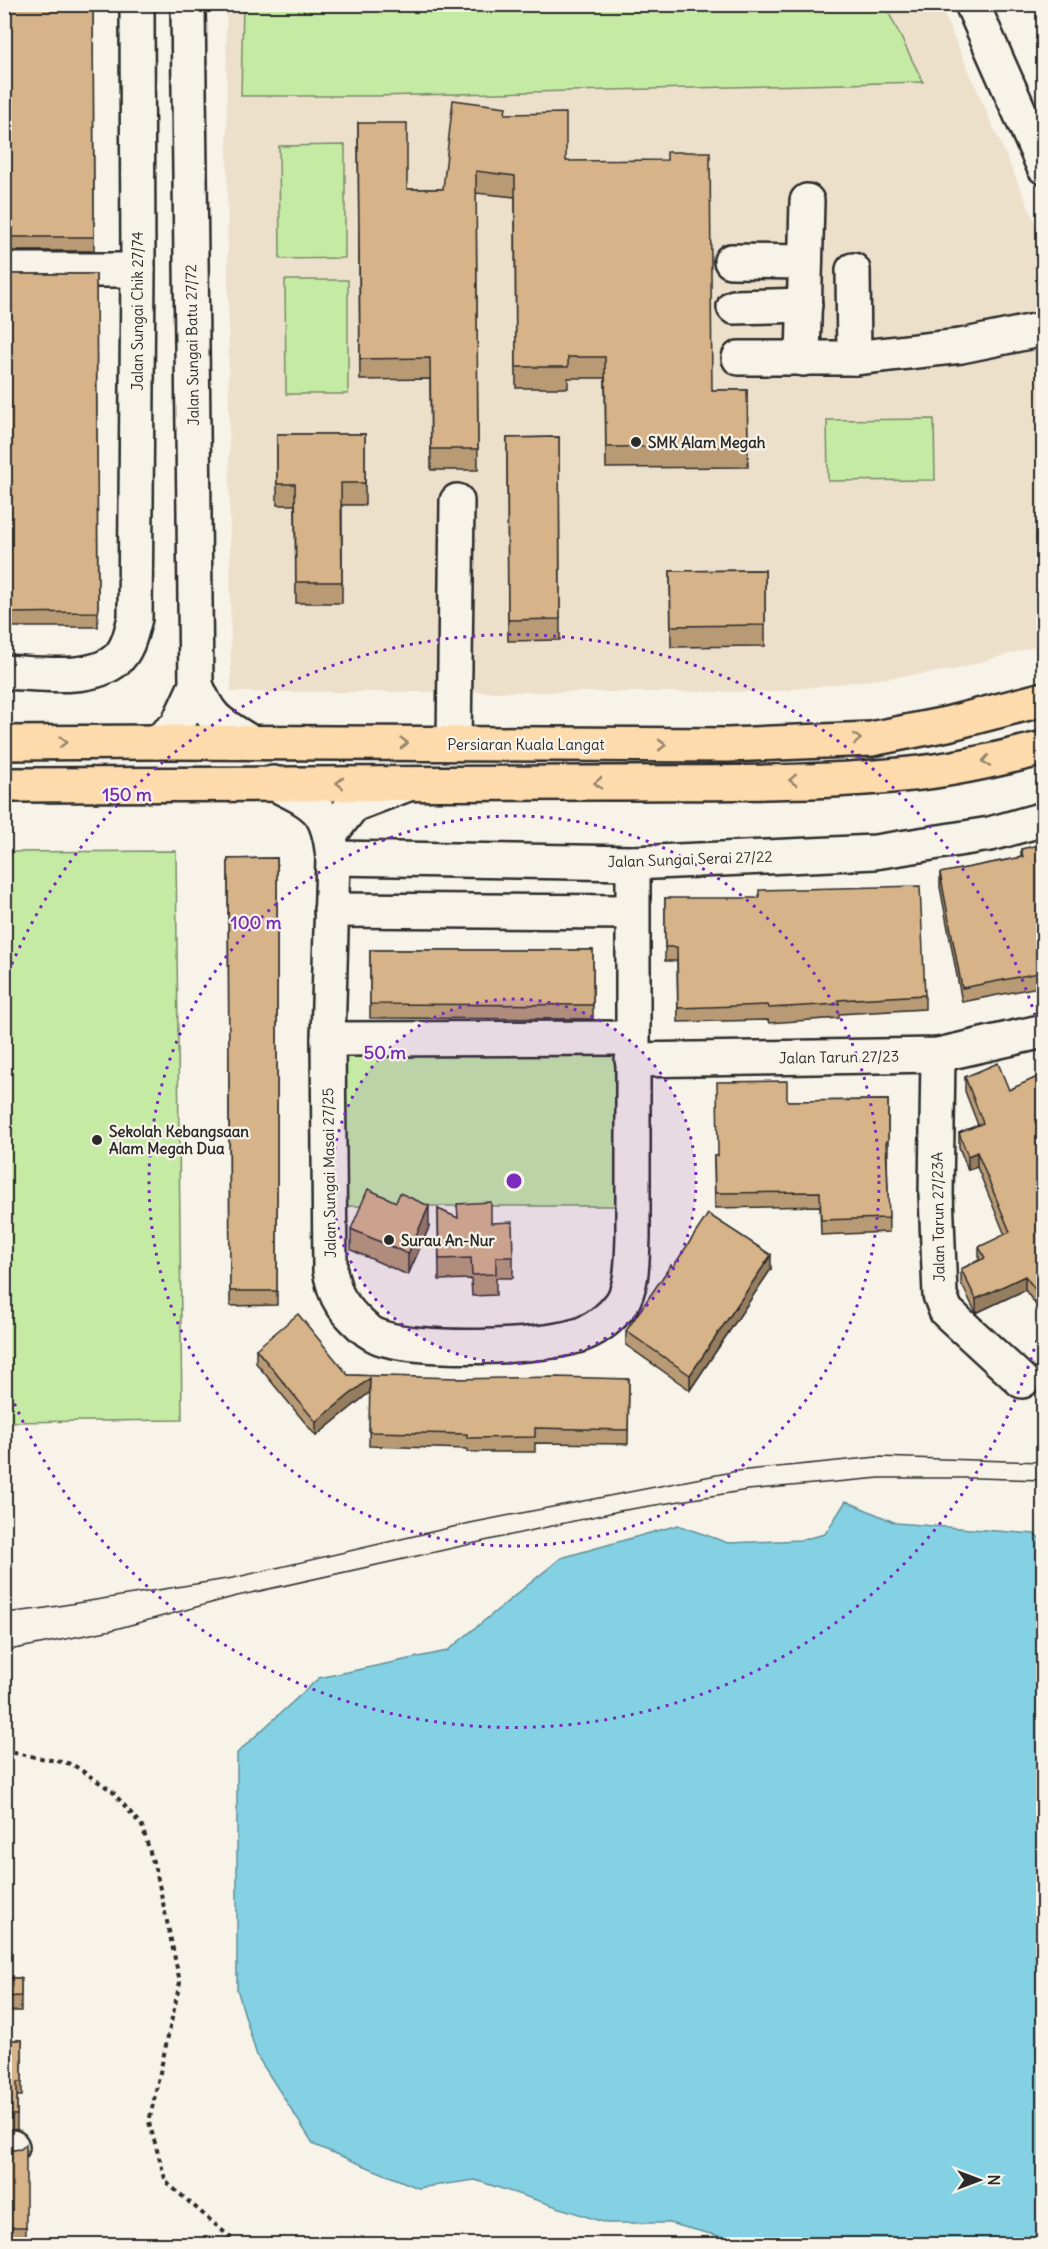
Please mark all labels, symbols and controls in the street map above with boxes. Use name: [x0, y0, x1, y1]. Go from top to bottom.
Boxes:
street label: Jalan Sungai Chik 27/74: [128, 231, 147, 391]
street label: Jalan Sungai Batu 27/72: [181, 264, 203, 426]
place label: SMK Alam Megah: [648, 433, 766, 453]
marker: SMK Alam Megah: [629, 435, 643, 449]
one-way arrow: [853, 733, 862, 746]
street label: Persiaran Kuala Langat: [447, 735, 605, 754]
one-way arrow: [58, 736, 67, 748]
one-way arrow: [400, 737, 409, 749]
one-way arrow: [658, 739, 667, 751]
one-way arrow: [982, 754, 992, 767]
one-way arrow: [788, 774, 797, 786]
one-way arrow: [335, 777, 344, 789]
one-way arrow: [593, 777, 602, 789]
text: 150 m: [102, 783, 152, 806]
street label: Jalan Sungai Serai 27/22: [607, 847, 773, 871]
text: 100 m: [231, 911, 282, 934]
text: 50 m: [364, 1041, 406, 1064]
street label: Jalan Tarun 27/23: [779, 1046, 899, 1068]
street label: Jalan Sungai Masai 27/25: [318, 1088, 340, 1258]
place label: Sekolah Kebangsaan Alam Megah Dua: [109, 1122, 249, 1159]
marker: Sekolah Kebangsaan Alam Megah Dua: [90, 1133, 104, 1147]
street label: Jalan Tarun 27/23A: [927, 1152, 949, 1282]
centre of rings: [504, 1171, 524, 1191]
place label: Surau An-Nur: [401, 1231, 495, 1250]
marker: Surau An-Nur: [382, 1233, 396, 1247]
north arrow: [949, 2150, 1009, 2210]
text: N: [984, 2174, 1004, 2186]

